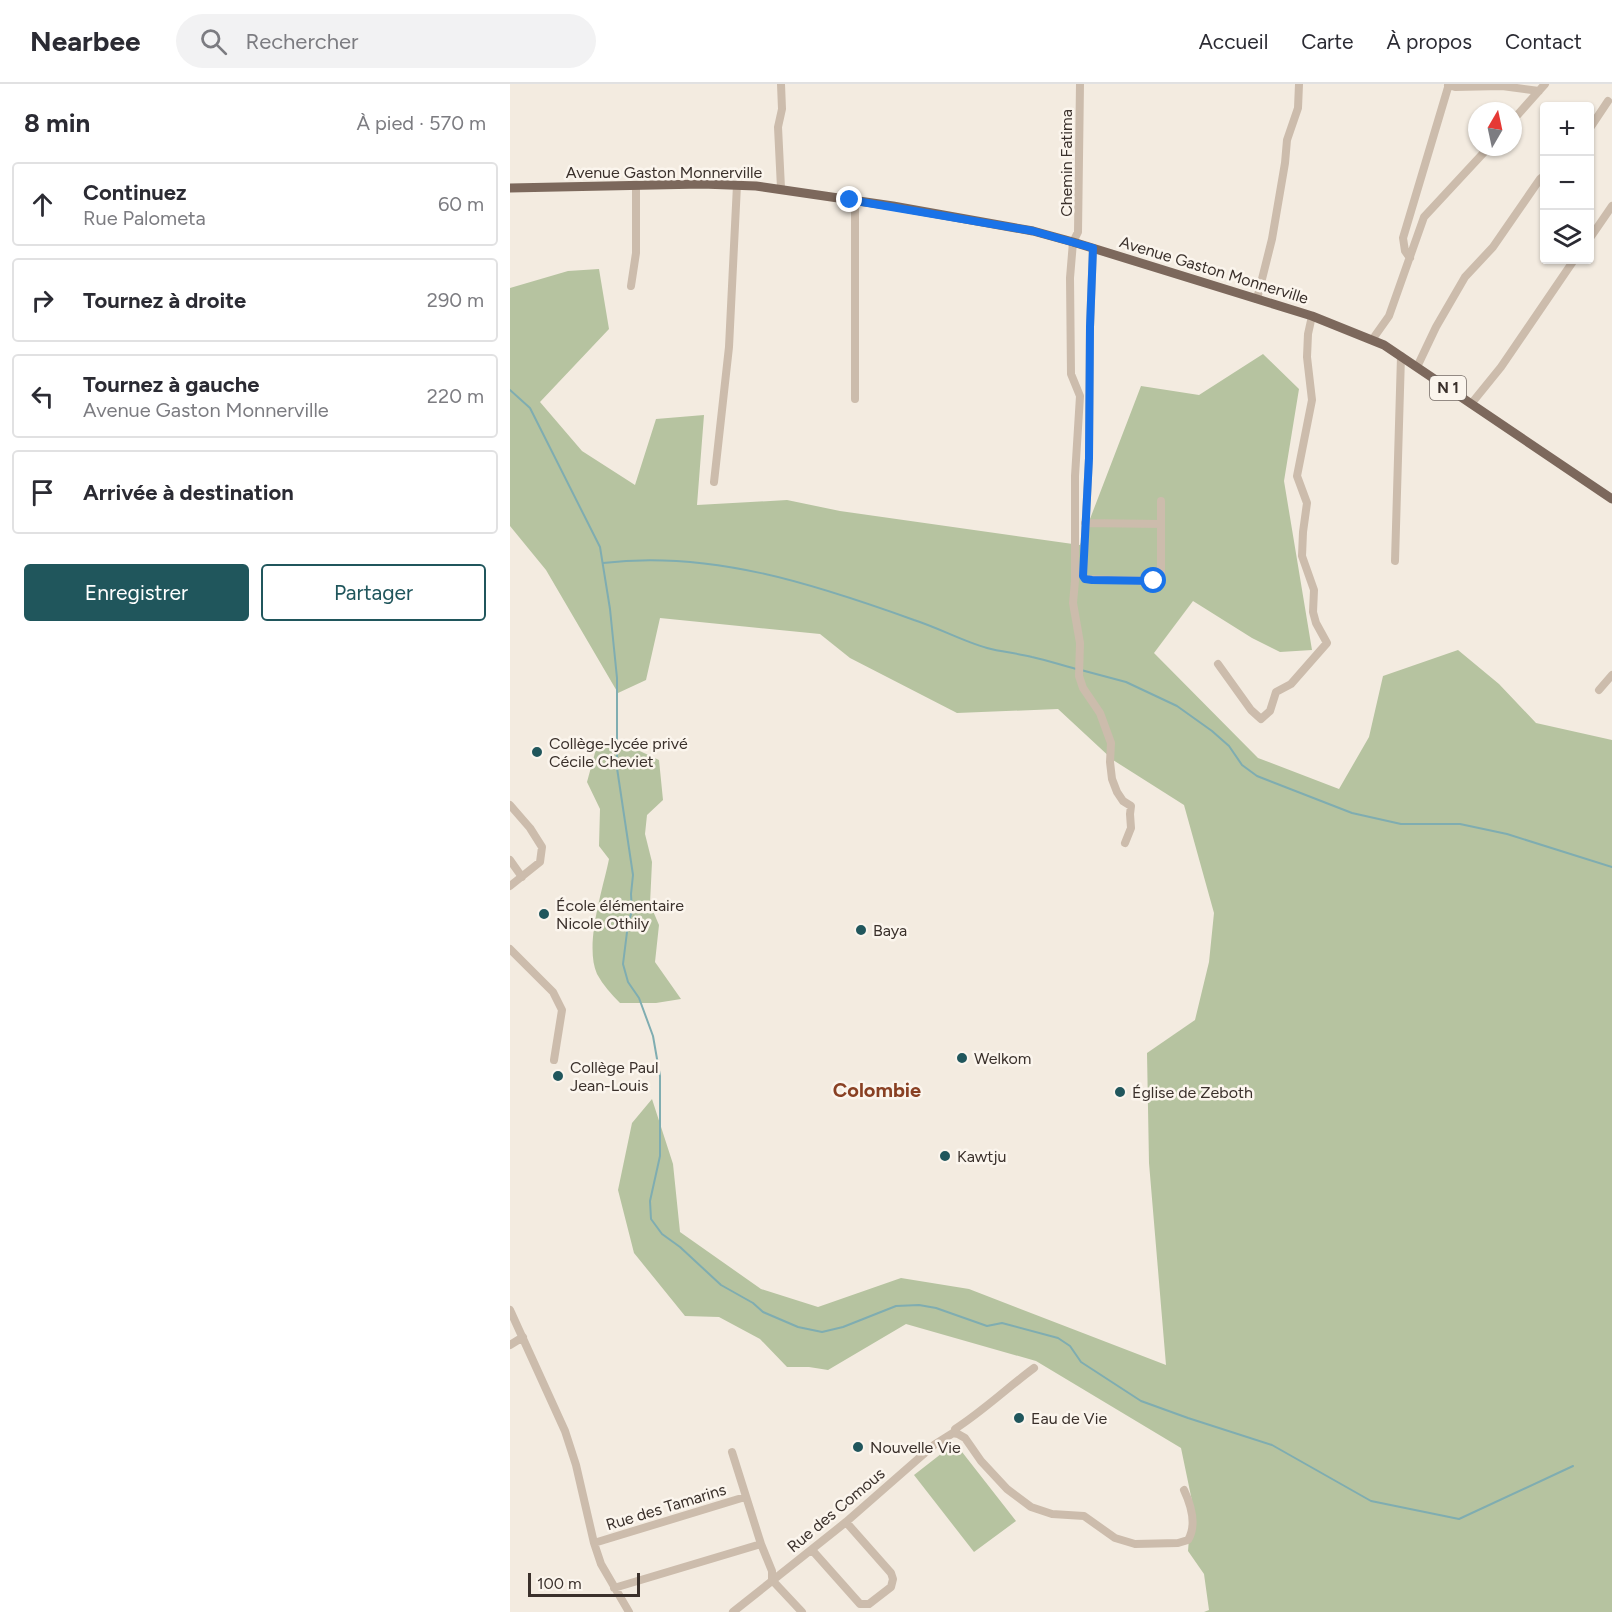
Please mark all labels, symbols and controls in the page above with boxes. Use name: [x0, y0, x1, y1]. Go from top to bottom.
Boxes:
search box: [176, 14, 596, 68]
text: Nearbee: [30, 24, 140, 58]
icon: search: [197, 25, 230, 58]
text: Rechercher: [245, 28, 358, 55]
text: Accueil: [1199, 29, 1268, 54]
text: Carte: [1301, 29, 1354, 54]
text: À propos: [1387, 29, 1472, 54]
text: Contact: [1505, 29, 1582, 54]
north arrow: [1468, 102, 1522, 156]
map controls: [1540, 102, 1594, 264]
button: +: [1540, 102, 1594, 156]
text: 8 min: [24, 107, 90, 139]
street label: Chemin Fatima: [1057, 109, 1076, 217]
text: À pied · 570 m: [356, 111, 486, 135]
button: −: [1540, 156, 1594, 210]
street label: Avenue Gaston Monnerville: [566, 163, 763, 182]
text: Continuez: [83, 179, 187, 206]
route end: [836, 186, 862, 212]
icon: ahead: [26, 188, 59, 221]
text: 60 m: [438, 192, 484, 216]
text: Rue Palometa: [83, 206, 206, 230]
button: layers: [1540, 210, 1594, 264]
street label: Avenue Gaston Monnerville: [1117, 232, 1311, 308]
icon: right: [26, 284, 59, 317]
text: Tournez à droite: [83, 287, 246, 314]
text: 290 m: [427, 288, 484, 312]
text: Tournez à gauche: [83, 371, 259, 398]
road number: N 1: [1430, 376, 1466, 400]
icon: left: [26, 380, 59, 413]
text: 220 m: [427, 384, 484, 408]
text: Avenue Gaston Monnerville: [83, 398, 329, 422]
icon: arrive: [26, 476, 59, 509]
text: Arrivée à destination: [83, 479, 294, 506]
button: Enregistrer: [24, 564, 249, 621]
button: Partager: [261, 564, 486, 621]
route start: [1140, 567, 1166, 593]
place label: Collège-lycée privé Cécile Cheviet: [549, 734, 688, 771]
marker: Collège-lycée privé Cécile Cheviet: [530, 745, 544, 759]
place label: École élémentaire Nicole Othily: [556, 896, 684, 933]
marker: École élémentaire Nicole Othily: [537, 907, 551, 921]
place label: Baya: [873, 921, 907, 940]
marker: Baya: [854, 923, 868, 937]
place label: Welkom: [974, 1049, 1031, 1068]
marker: Welkom: [955, 1051, 969, 1065]
place label: Collège Paul Jean-Louis: [570, 1058, 658, 1095]
marker: Collège Paul Jean-Louis: [551, 1069, 565, 1083]
district label: Colombie: [833, 1078, 921, 1102]
place label: Église de Zeboth: [1132, 1083, 1253, 1102]
marker: Église de Zeboth: [1113, 1085, 1127, 1099]
place label: Kawtju: [957, 1147, 1007, 1166]
marker: Kawtju: [938, 1149, 952, 1163]
place label: Eau de Vie: [1031, 1409, 1107, 1428]
marker: Eau de Vie: [1012, 1411, 1026, 1425]
place label: Nouvelle Vie: [870, 1438, 961, 1457]
marker: Nouvelle Vie: [851, 1440, 865, 1454]
street label: Rue des Comous: [783, 1464, 889, 1556]
street label: Rue des Tamarins: [604, 1480, 728, 1534]
scale bar: [528, 1570, 640, 1598]
text: 100 m: [537, 1574, 582, 1593]

